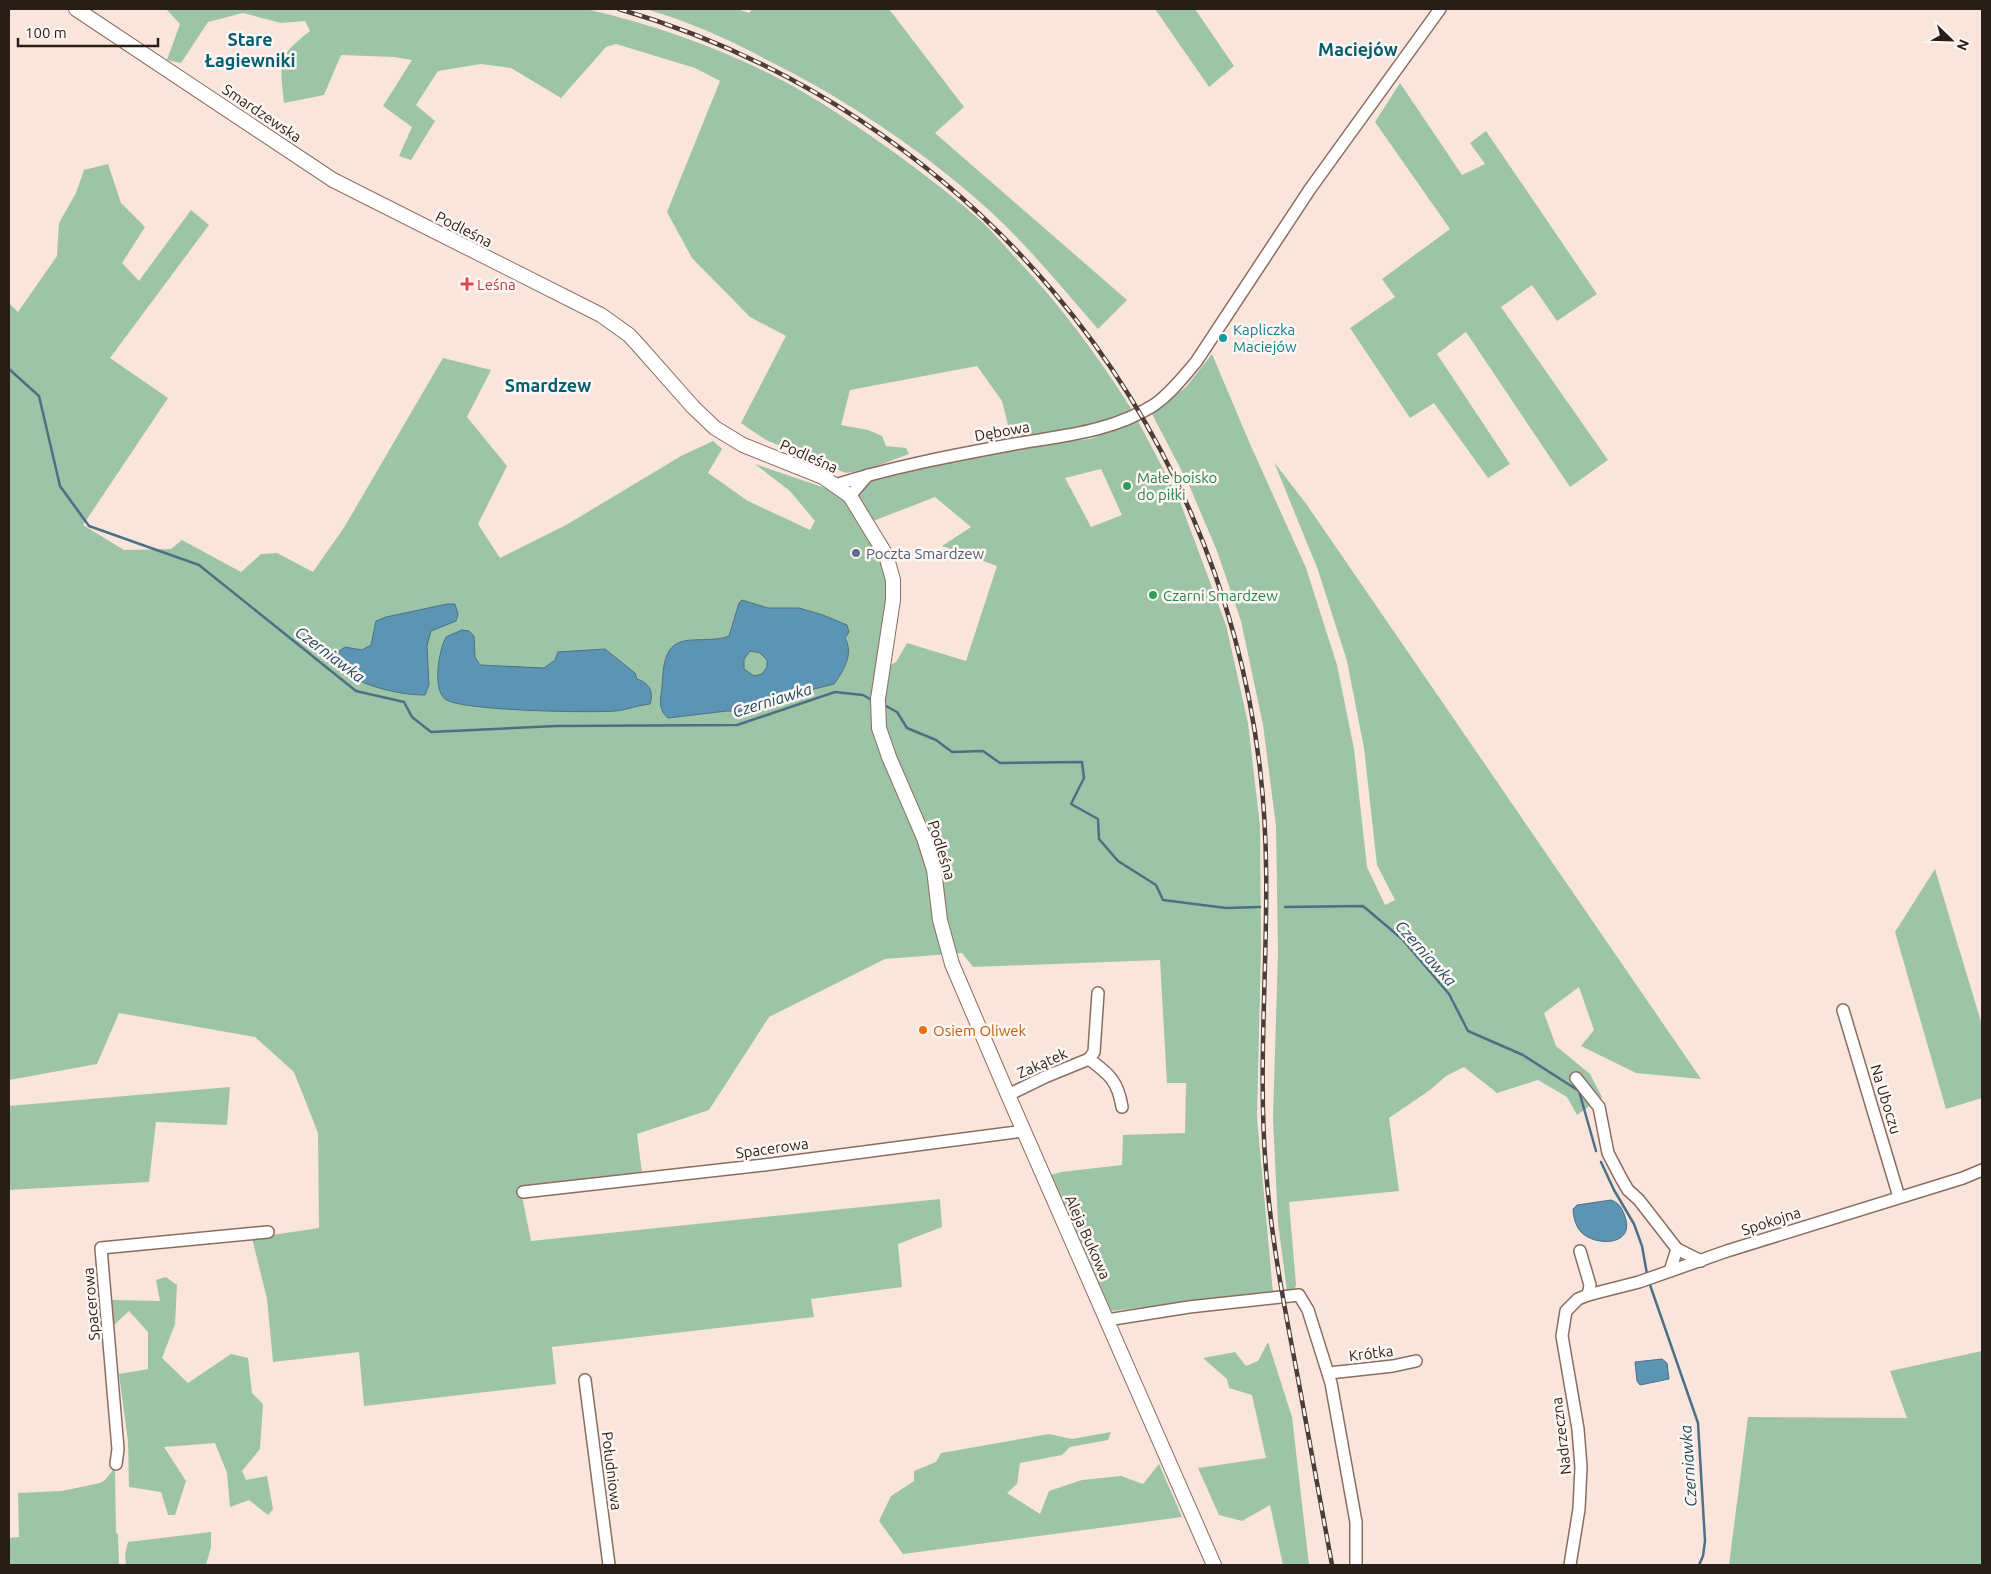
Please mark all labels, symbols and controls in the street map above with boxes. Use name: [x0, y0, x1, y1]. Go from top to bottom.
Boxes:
scale bar: [18, 15, 158, 47]
north arrow: [1926, 15, 1976, 65]
text: 100 m: [25, 24, 67, 41]
district label: Stare Łagiewniki: [204, 29, 296, 70]
text: N: [1954, 37, 1972, 53]
district label: Maciejów: [1318, 39, 1398, 59]
street label: Smardzewska: [219, 80, 305, 146]
street label: Podleśna: [433, 207, 495, 251]
place label: Leśna: [477, 276, 516, 293]
marker: Leśna: [461, 278, 473, 290]
place label: Kapliczka Maciejów: [1233, 321, 1297, 355]
marker: Kapliczka Maciejów: [1217, 332, 1229, 344]
district label: Smardzew: [505, 375, 591, 395]
street label: Dębowa: [973, 418, 1031, 444]
street label: Podleśna: [778, 436, 840, 476]
place label: Małe boisko do piłki: [1137, 469, 1217, 503]
marker: Małe boisko do piłki: [1121, 480, 1133, 492]
place label: Poczta Smardzew: [866, 545, 984, 562]
marker: Poczta Smardzew: [850, 547, 862, 559]
place label: Czarni Smardzew: [1163, 587, 1278, 604]
marker: Czarni Smardzew: [1147, 589, 1159, 601]
water label: Czerniawka: [292, 622, 368, 686]
water label: Czerniawka: [730, 679, 814, 721]
street label: Podleśna: [925, 818, 959, 882]
water label: Czerniawka: [1392, 917, 1460, 990]
place label: Osiem Oliwek: [933, 1022, 1027, 1039]
marker: Osiem Oliwek: [917, 1024, 929, 1036]
street label: Zakątek: [1014, 1044, 1070, 1082]
street label: Na Uboczu: [1867, 1062, 1905, 1136]
street label: Spacerowa: [735, 1134, 809, 1162]
street label: Aleja Bukowa: [1062, 1192, 1114, 1282]
street label: Spokojna: [1739, 1203, 1803, 1239]
street label: Spacerowa: [79, 1267, 103, 1341]
street label: Krótka: [1348, 1342, 1394, 1364]
street label: Nadrzeczna: [1548, 1396, 1574, 1476]
water label: Czerniawka: [1676, 1424, 1700, 1507]
street label: Południowa: [599, 1431, 625, 1511]

